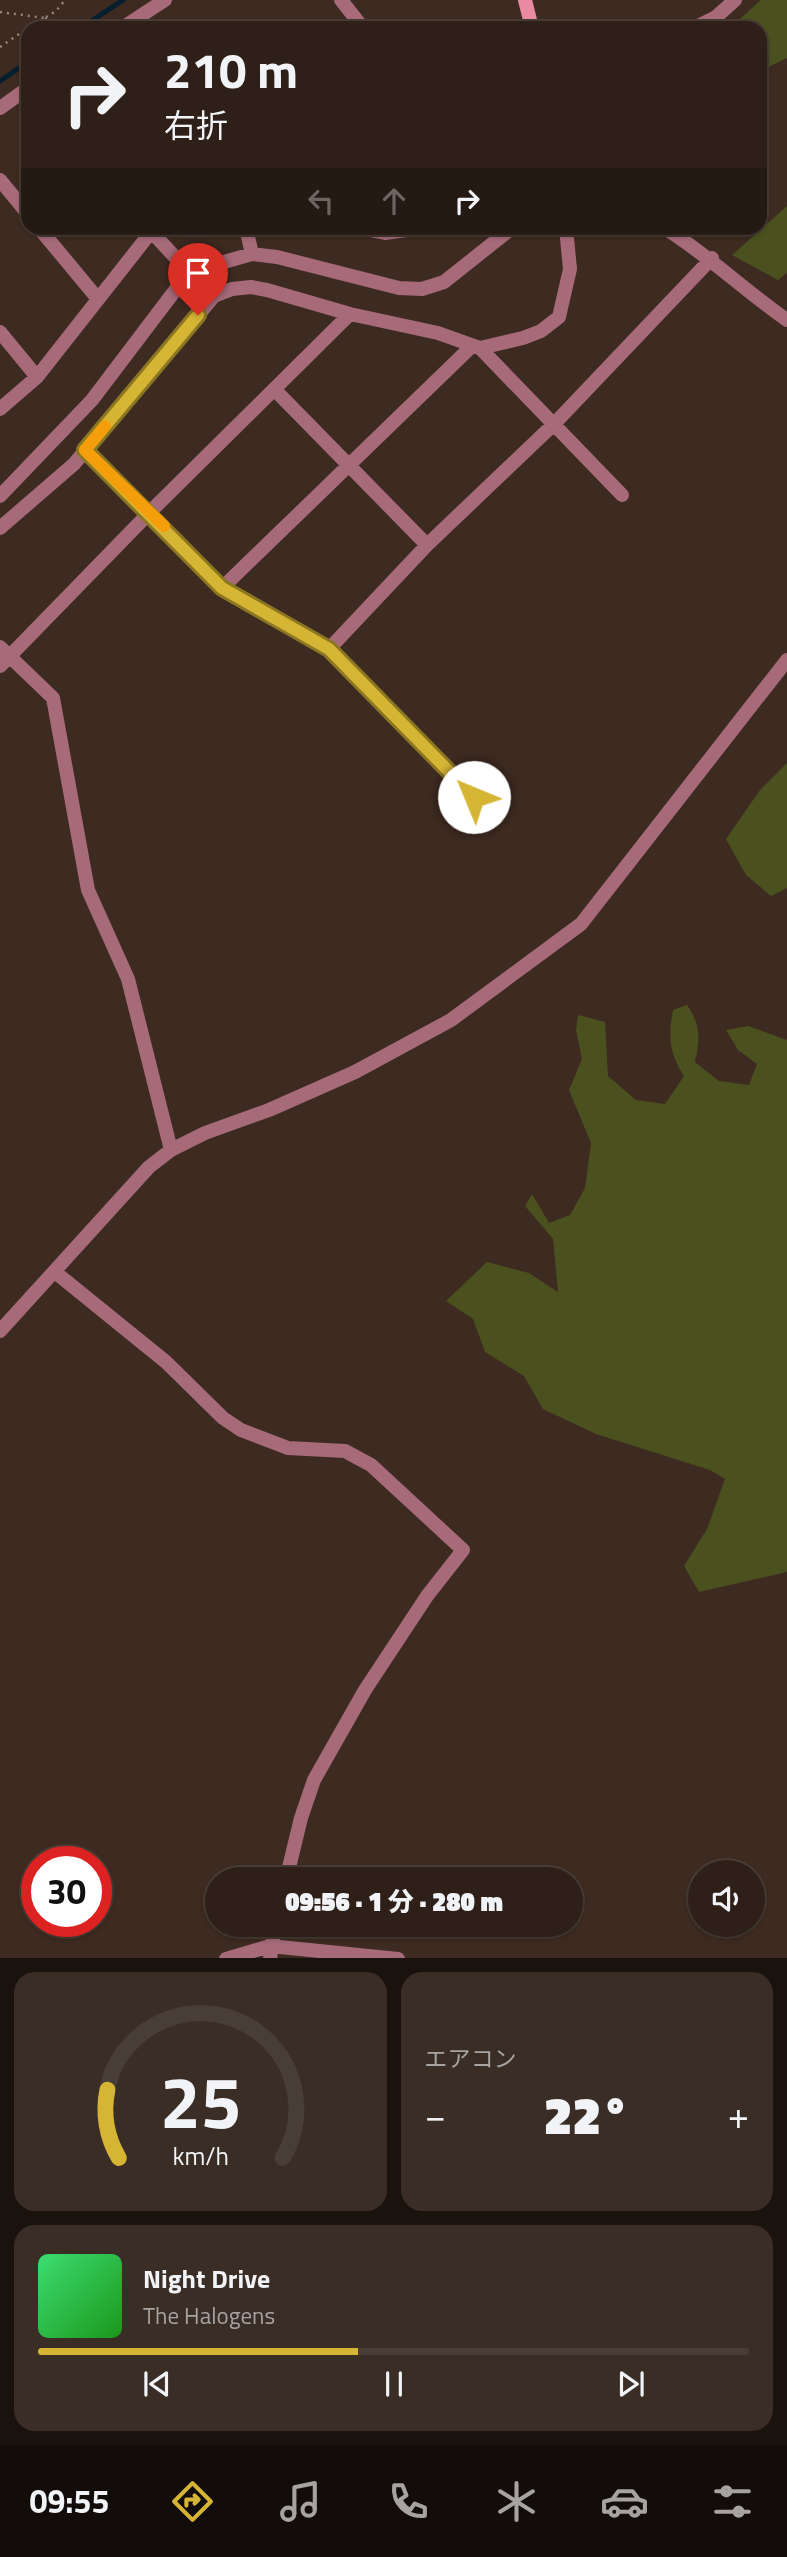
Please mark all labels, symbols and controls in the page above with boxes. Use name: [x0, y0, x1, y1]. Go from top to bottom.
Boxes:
text: 210 m: [164, 32, 298, 107]
icon: right: [49, 49, 140, 140]
text: 右折: [164, 101, 228, 149]
icon: left: [302, 182, 340, 220]
icon: ahead: [375, 182, 413, 220]
icon: right: [448, 182, 486, 220]
pin: [168, 243, 228, 315]
icon: arrive: [179, 254, 217, 292]
position arrow: [437, 760, 511, 834]
speed limit sign: 30: [21, 1846, 112, 1937]
map controls: [688, 1860, 765, 1937]
button: sound: [688, 1860, 765, 1937]
text: 09:56 · 1 分 · 280 m: [285, 1882, 503, 1921]
text: エアコン: [425, 2041, 517, 2076]
text: 25: [159, 2046, 241, 2156]
text: 22°: [544, 2075, 630, 2154]
text: −: [425, 2086, 446, 2144]
text: +: [728, 2086, 749, 2144]
text: km/h: [172, 2136, 229, 2174]
text: Night Drive: [143, 2259, 270, 2298]
text: The Halogens: [143, 2298, 275, 2333]
icon: previous: [138, 2365, 176, 2403]
icon: pause: [375, 2365, 413, 2403]
icon: next: [612, 2365, 650, 2403]
text: 09:55: [30, 2477, 109, 2525]
icon: directions: [168, 2477, 217, 2526]
icon: music: [276, 2477, 325, 2526]
icon: phone: [384, 2477, 433, 2526]
icon: climate: [492, 2477, 541, 2526]
icon: car: [600, 2477, 649, 2526]
icon: filters: [708, 2477, 757, 2526]

